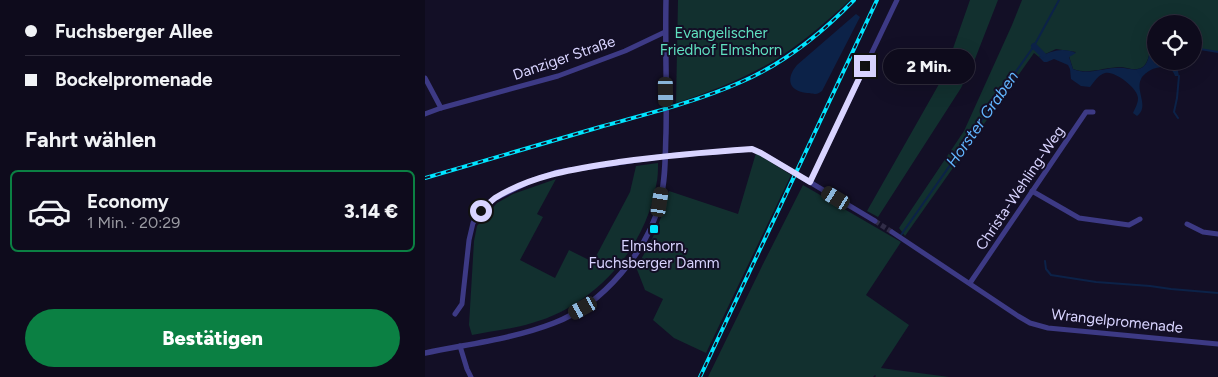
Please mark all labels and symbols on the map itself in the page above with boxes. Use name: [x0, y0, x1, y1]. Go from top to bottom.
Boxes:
park label: Evangelischer Friedhof Elmshorn: [660, 24, 782, 59]
street label: Danziger Straße: [510, 32, 618, 84]
callout: 2 Min.: [883, 48, 975, 84]
route end: [854, 55, 876, 77]
water label: Horster Graben: [942, 67, 1022, 171]
car: [658, 77, 673, 107]
street label: Christa-Wehling-Weg: [972, 123, 1068, 253]
car: [819, 184, 852, 212]
car: [650, 186, 669, 218]
route start: [470, 200, 492, 222]
marker: Elmshorn, Fuchsberger Damm: [648, 223, 660, 235]
place label: Elmshorn, Fuchsberger Damm: [588, 237, 720, 272]
car: [566, 294, 599, 322]
street label: Wrangelpromenade: [1050, 305, 1184, 337]

